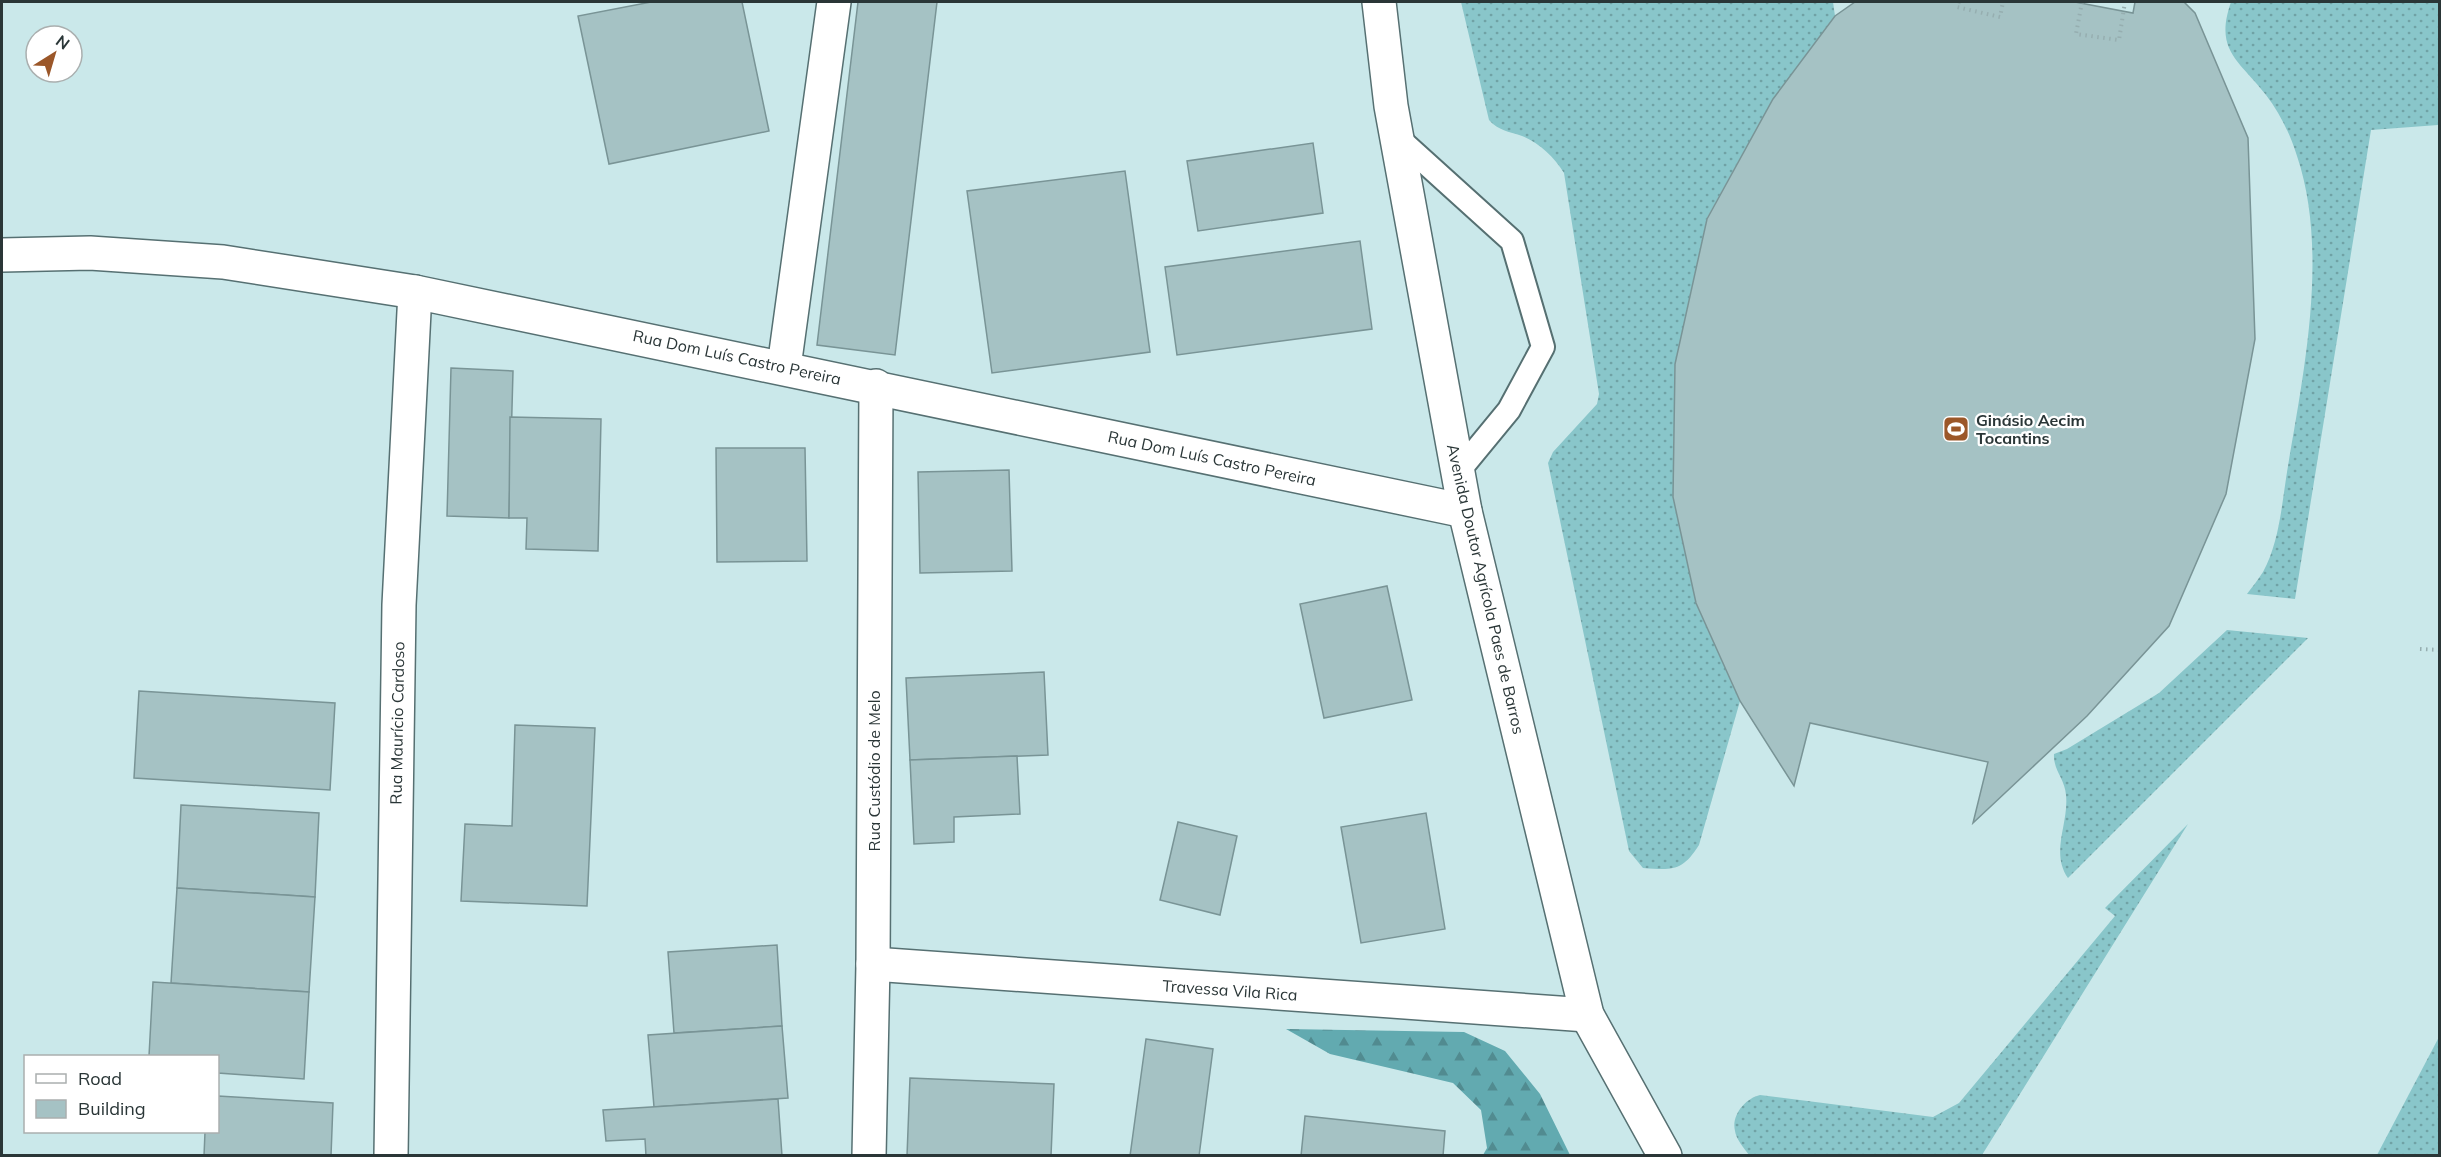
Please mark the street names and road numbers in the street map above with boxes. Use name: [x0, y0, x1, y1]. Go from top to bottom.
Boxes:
street label: Rua Dom Luís Castro Pereira: [631, 325, 843, 389]
street label: Rua Dom Luís Castro Pereira: [1106, 426, 1318, 490]
street label: Avenida Doutor Agrícola Paes de Barros: [1443, 442, 1529, 736]
street label: Rua Maurício Cardoso: [386, 641, 408, 805]
street label: Rua Custódio de Melo: [864, 690, 884, 852]
street label: Travessa Vila Rica: [1162, 975, 1298, 1005]

